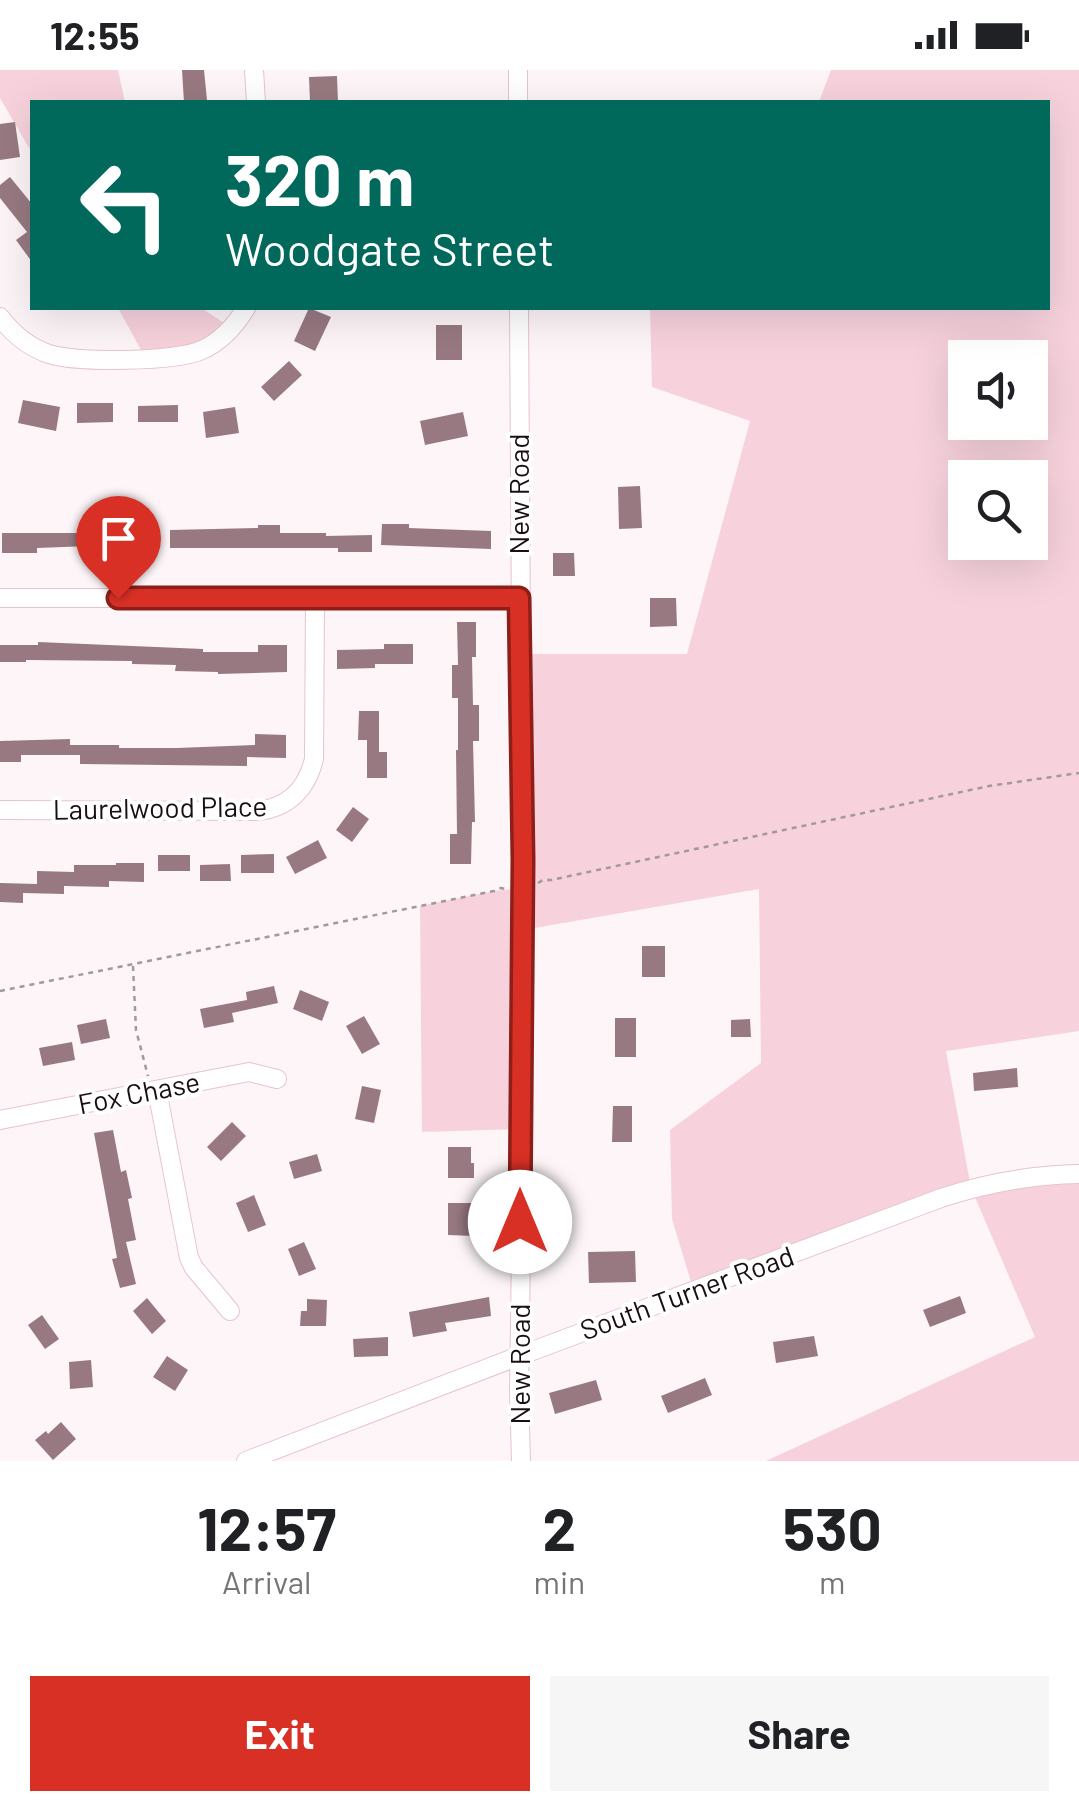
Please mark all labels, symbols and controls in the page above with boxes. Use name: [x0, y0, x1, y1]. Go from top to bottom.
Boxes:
text: 12:55: [50, 12, 140, 58]
text: 320 m: [225, 136, 414, 220]
icon: left: [60, 140, 190, 270]
text: Woodgate Street: [225, 221, 554, 275]
map controls: [948, 340, 1048, 560]
button: sound: [948, 340, 1048, 440]
street label: New Road: [501, 433, 535, 555]
button: search: [948, 460, 1048, 560]
pin: [76, 496, 161, 599]
icon: arrive: [91, 511, 146, 566]
street label: Laurelwood Place: [52, 788, 268, 826]
street label: Fox Chase: [75, 1064, 203, 1120]
position arrow: [468, 1170, 572, 1274]
street label: South Turner Road: [575, 1238, 798, 1347]
street label: New Road: [502, 1303, 536, 1425]
text: 12:57: [197, 1491, 336, 1563]
text: 2: [543, 1491, 576, 1563]
text: 530: [783, 1491, 882, 1563]
text: Arrival: [222, 1562, 311, 1600]
text: min: [533, 1562, 585, 1600]
text: m: [819, 1562, 845, 1600]
button: Exit: [30, 1676, 530, 1791]
button: Share: [550, 1676, 1049, 1791]

